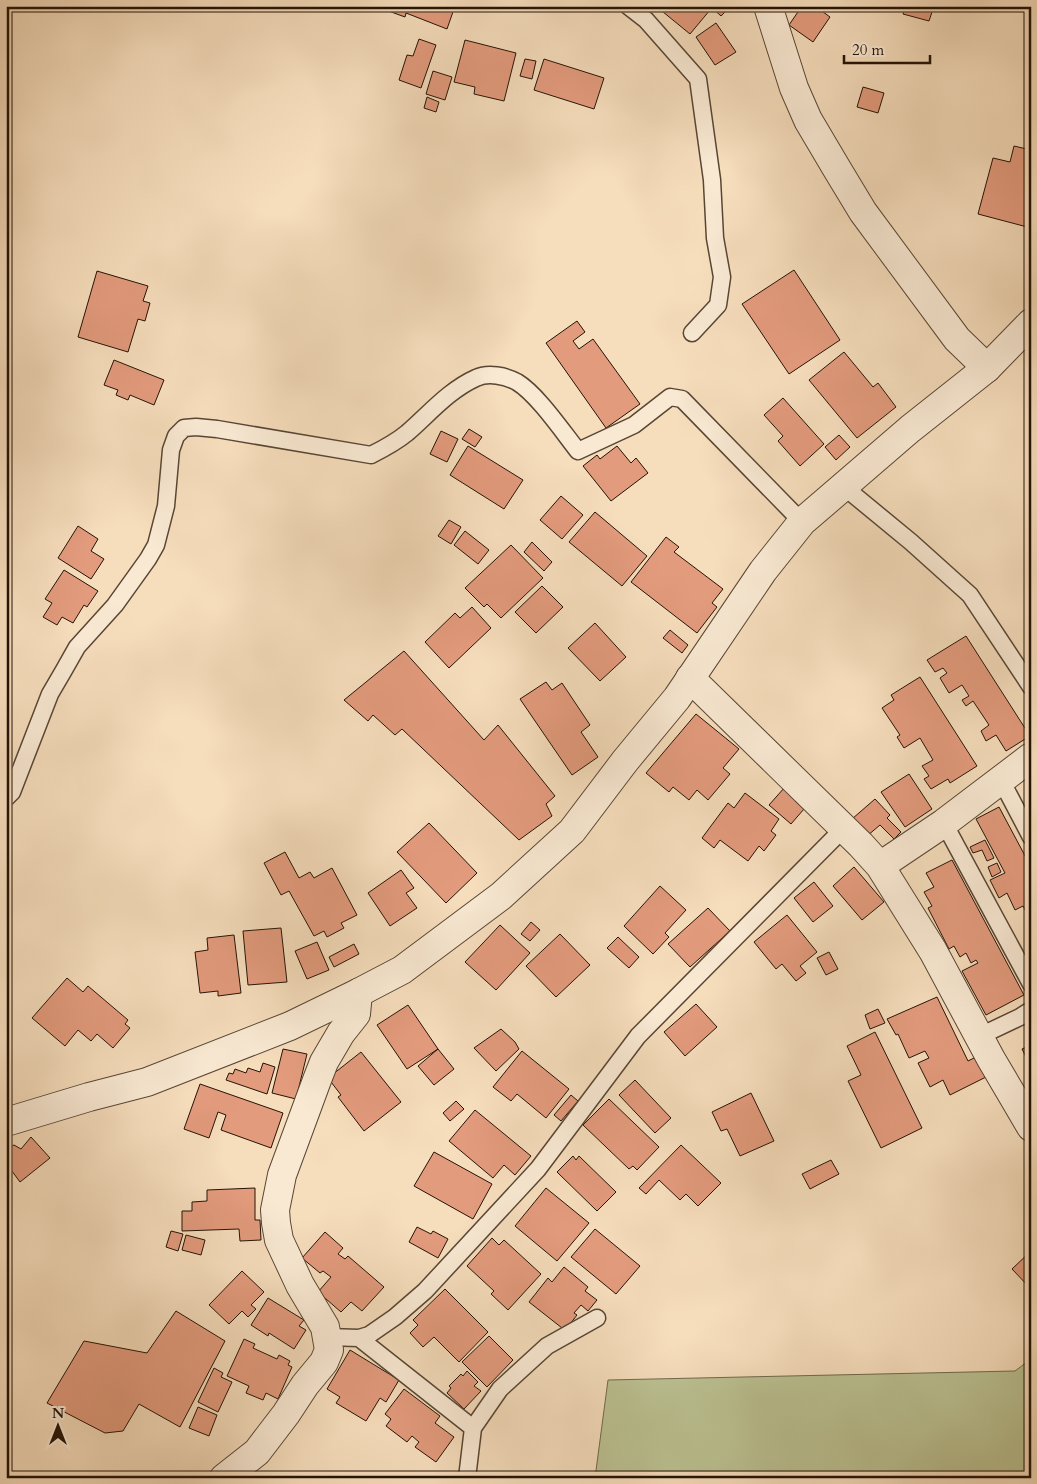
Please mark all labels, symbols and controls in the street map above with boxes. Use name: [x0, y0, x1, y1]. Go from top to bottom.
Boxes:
scale bar: [844, 32, 931, 64]
text: 20 m: [852, 40, 884, 60]
north arrow: [32, 1402, 82, 1452]
text: N: [52, 1404, 64, 1423]

